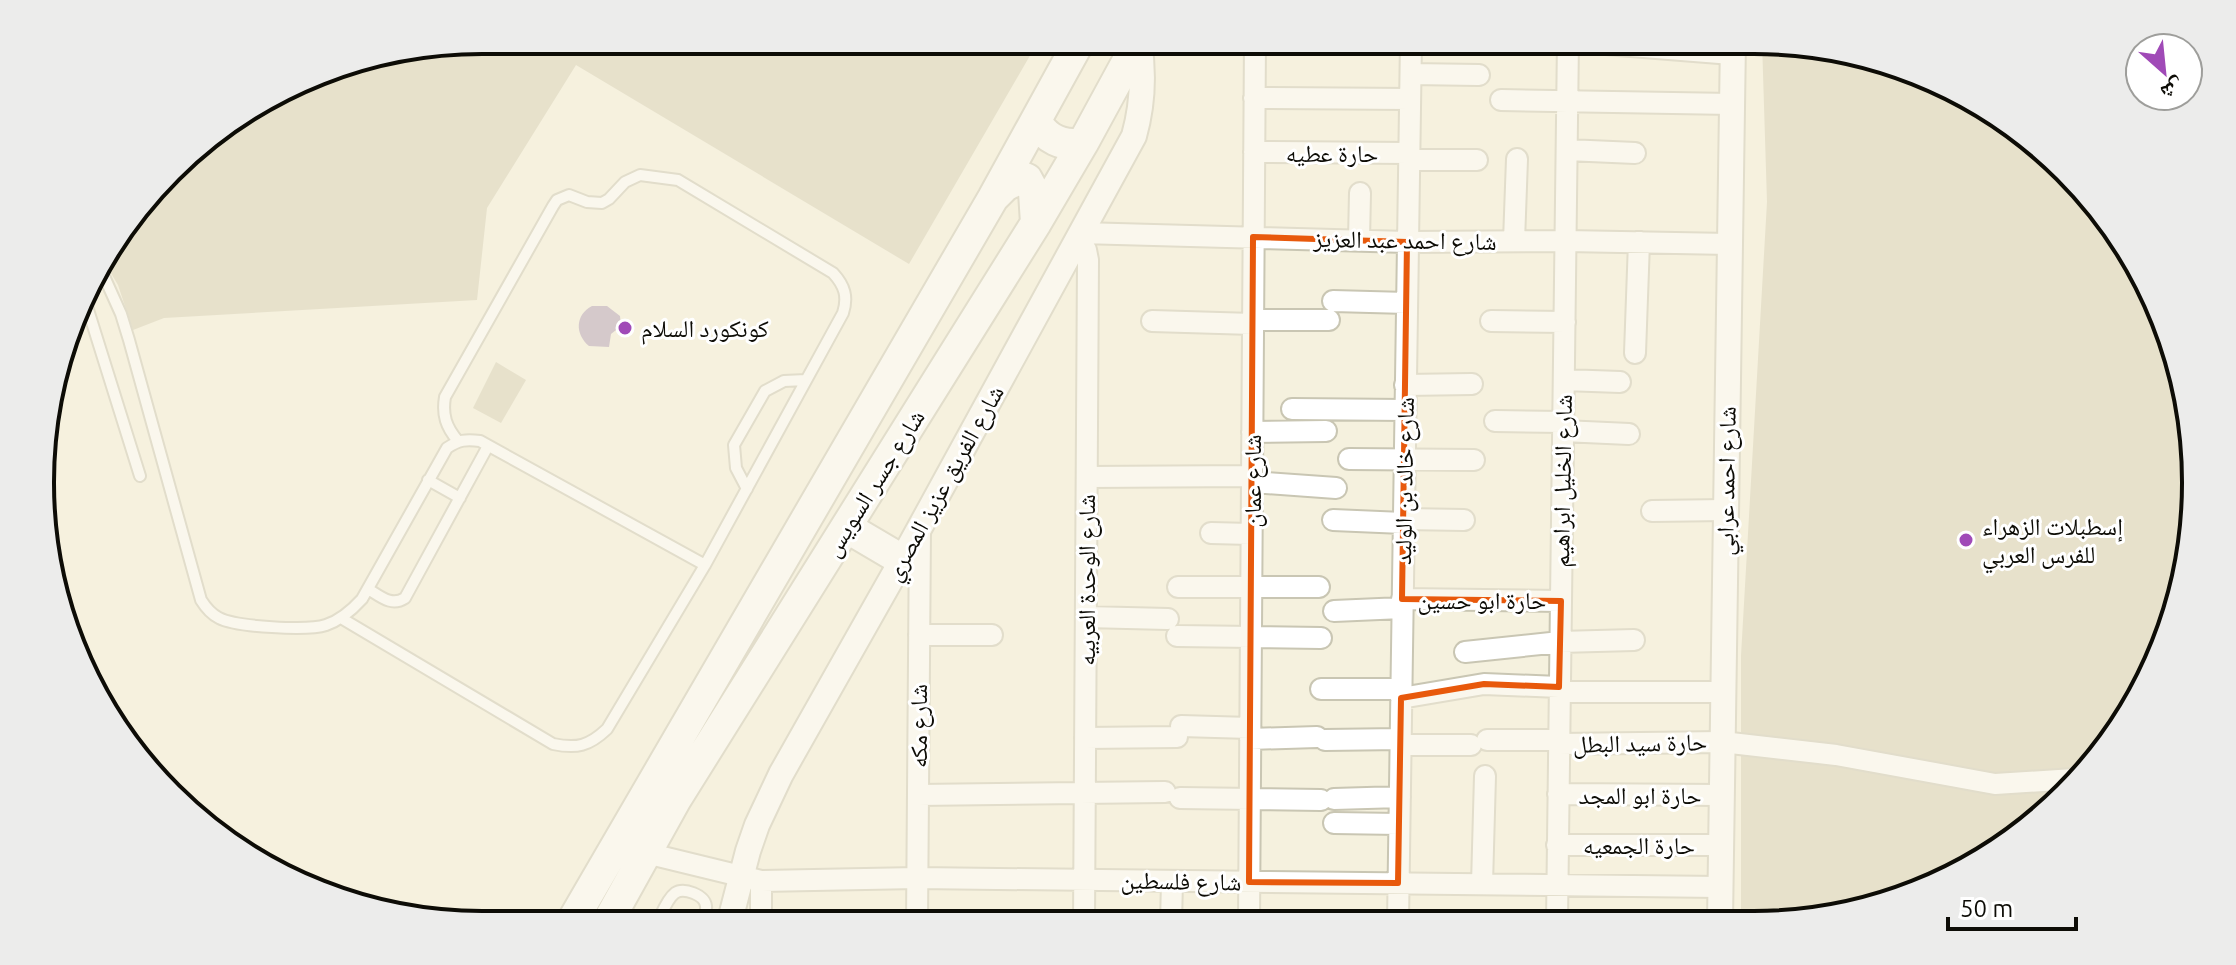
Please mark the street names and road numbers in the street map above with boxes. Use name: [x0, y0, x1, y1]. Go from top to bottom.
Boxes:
street label: حارة عطيه: [1286, 140, 1378, 167]
street label: شارع احمد عبد العزيز: [1312, 225, 1497, 257]
street label: شارع الفريق عزيز المصري: [879, 381, 1014, 588]
street label: شارع الخليل ابراهيم: [1547, 394, 1580, 568]
street label: شارع خالد بن الوليد: [1389, 397, 1421, 565]
street label: شارع جسر السويس: [818, 405, 932, 562]
street label: شارع احمد عرابي: [1711, 406, 1747, 556]
street label: شارع عمان: [1239, 434, 1268, 528]
street label: شارع الوحدة العربيه: [1073, 494, 1102, 666]
street label: حارة ابو حسين: [1418, 587, 1546, 615]
street label: شارع مكه: [905, 684, 934, 768]
street label: حارة سيد البطل: [1573, 728, 1707, 759]
street label: حارة ابو المجد: [1579, 782, 1702, 809]
street label: حارة الجمعيه: [1583, 832, 1695, 859]
street label: شارع فلسطين: [1120, 866, 1242, 898]

